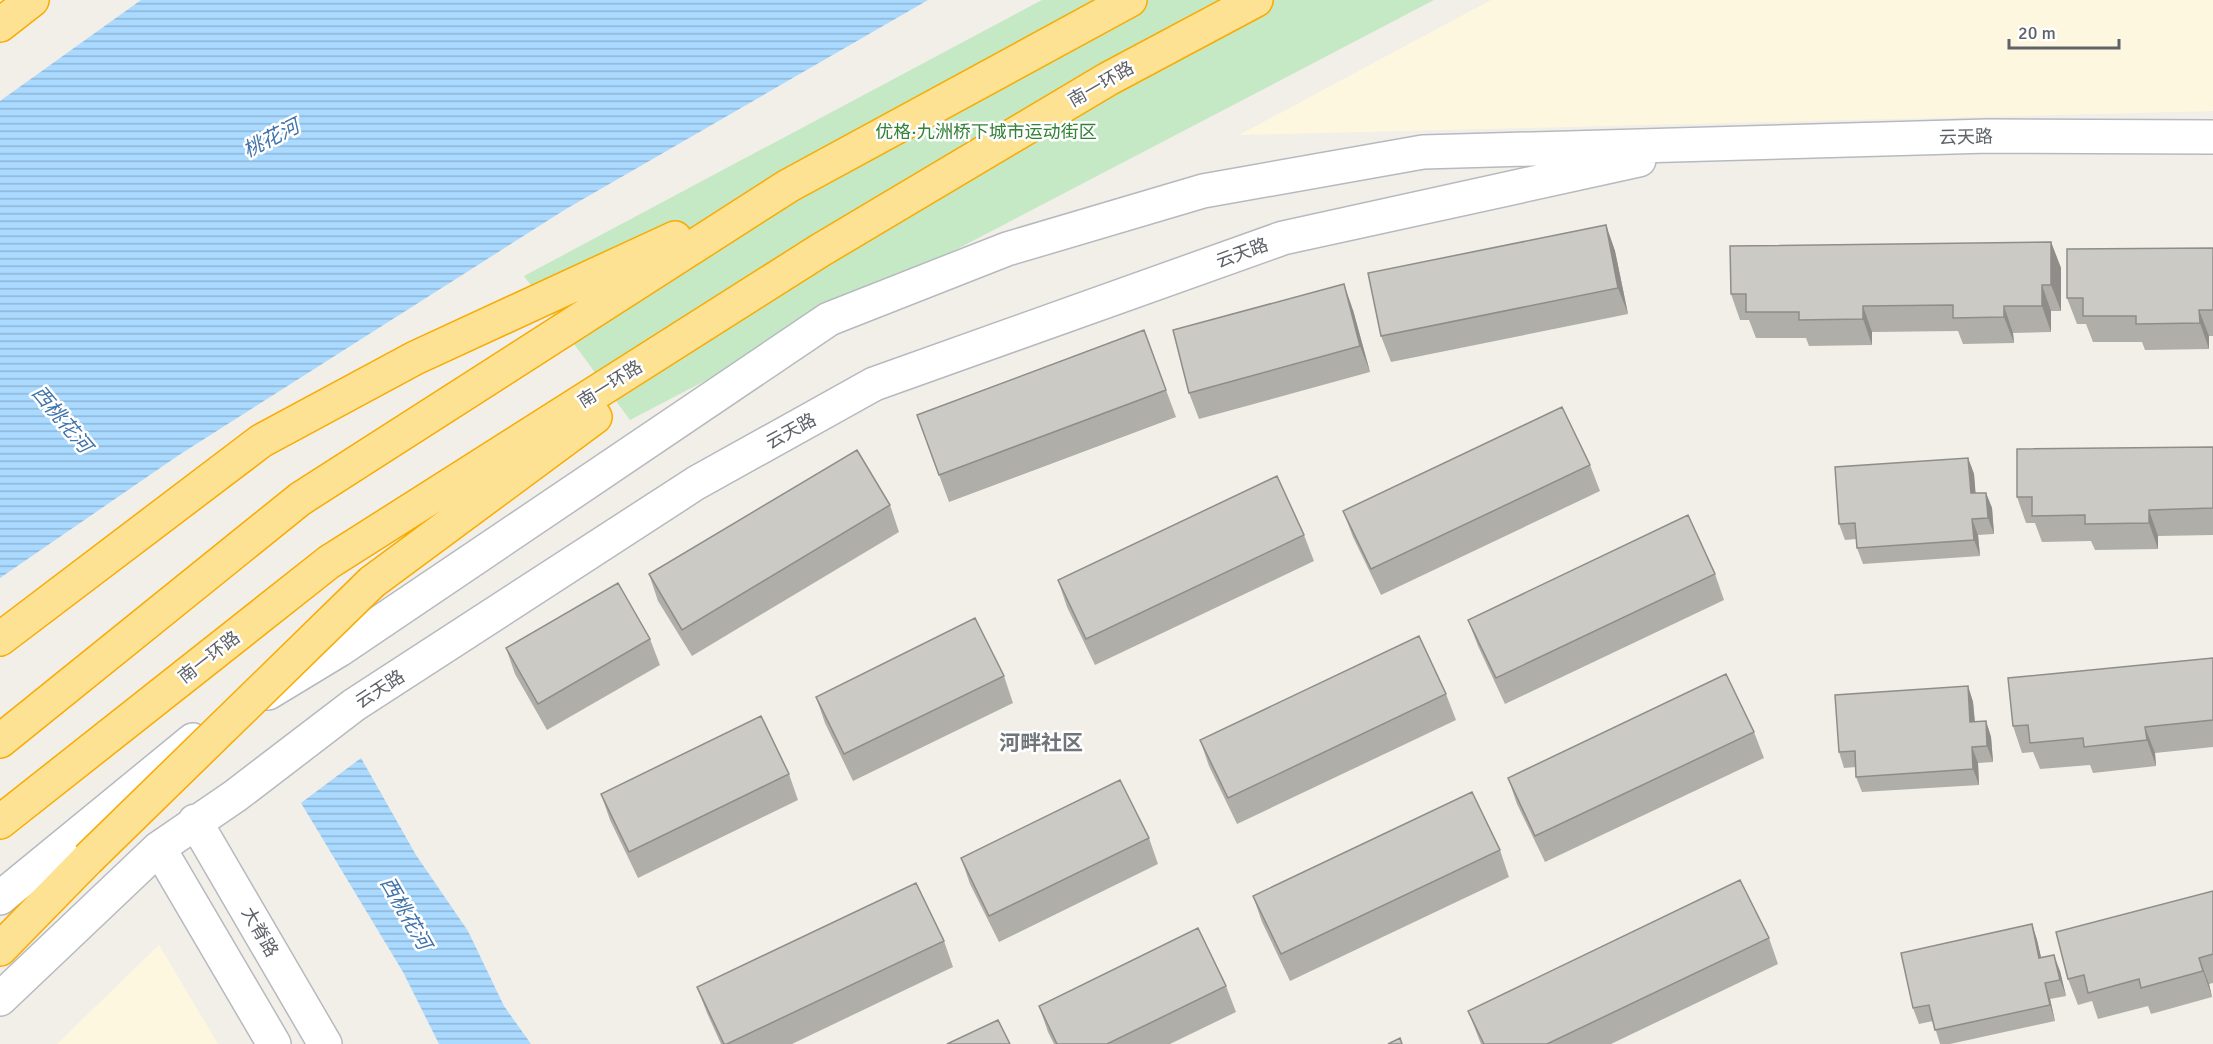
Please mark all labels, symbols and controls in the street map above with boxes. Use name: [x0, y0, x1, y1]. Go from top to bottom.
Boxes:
scale bar: [2009, 12, 2118, 50]
text: 20 m: [2018, 22, 2056, 44]
street label: 南一环路: [1064, 56, 1138, 112]
water label: 桃花河: [239, 112, 307, 163]
park label: 优格·九洲桥下城市运动街区: [875, 121, 1097, 143]
street label: 云天路: [1939, 126, 1993, 148]
street label: 云天路: [1213, 233, 1271, 273]
street label: 南一环路: [574, 356, 646, 412]
water label: 西桃花河: [26, 381, 99, 461]
street label: 云天路: [762, 408, 820, 454]
street label: 南一环路: [174, 626, 244, 688]
street label: 云天路: [351, 665, 409, 713]
district label: 河畔社区: [999, 730, 1083, 756]
water label: 西桃花河: [375, 872, 438, 958]
street label: 大脊路: [237, 903, 283, 961]

